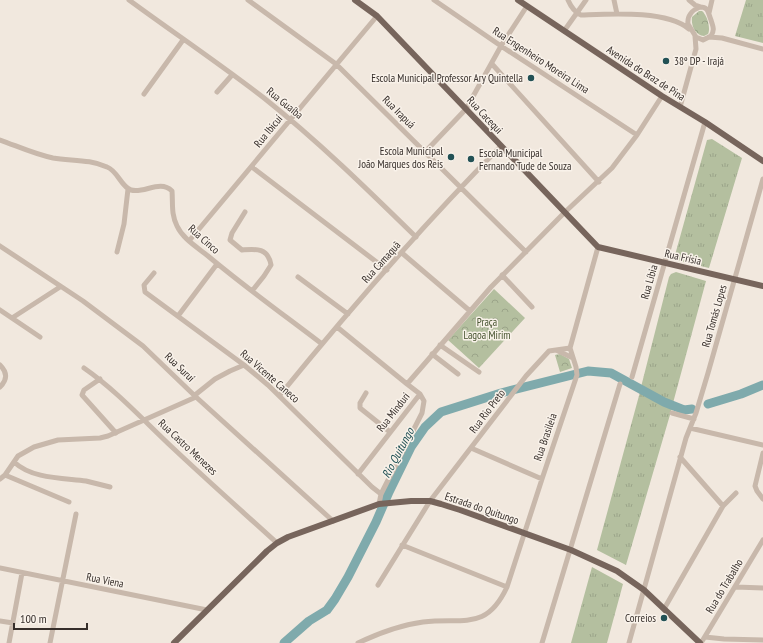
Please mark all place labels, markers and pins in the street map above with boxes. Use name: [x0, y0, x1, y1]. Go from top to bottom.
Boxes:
place label: 38º DP - Irajá: [674, 54, 724, 68]
marker: 38º DP - Irajá: [661, 56, 671, 66]
place label: Escola Municipal Professor Ary Quintella: [371, 71, 523, 85]
marker: Escola Municipal Professor Ary Quintella: [526, 73, 536, 83]
place label: Escola Municipal João Marques dos Reis: [358, 144, 443, 171]
place label: Escola Municipal Fernando Tude de Souza: [479, 146, 571, 173]
marker: Escola Municipal João Marques dos Reis: [446, 152, 456, 162]
marker: Escola Municipal Fernando Tude de Souza: [466, 154, 476, 164]
place label: Correios: [625, 611, 656, 625]
marker: Correios: [659, 613, 669, 623]

